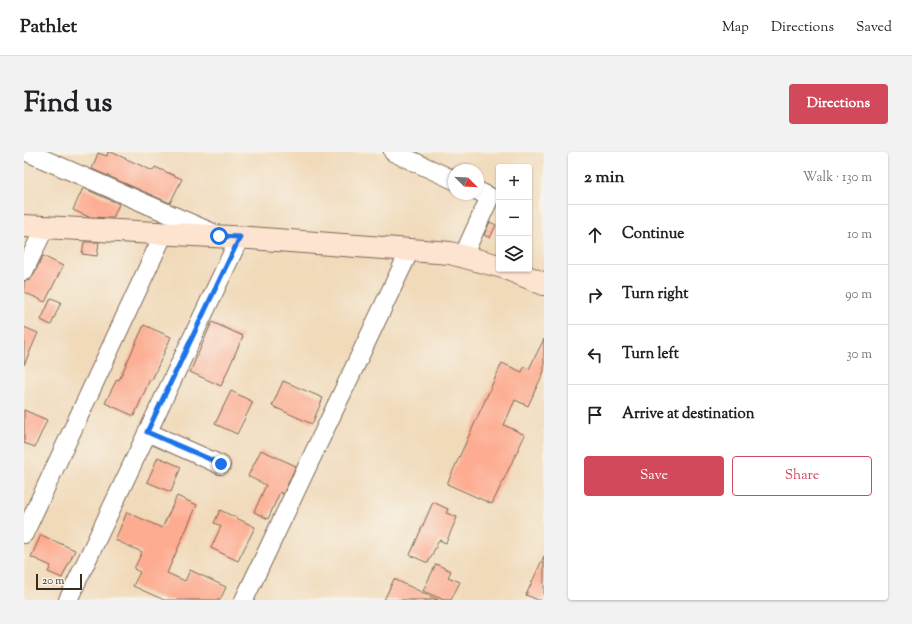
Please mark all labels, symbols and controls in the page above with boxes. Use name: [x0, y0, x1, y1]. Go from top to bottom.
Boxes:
text: Pathlet: [20, 14, 77, 41]
text: Map: [722, 18, 749, 38]
text: Directions: [771, 18, 834, 38]
text: Saved: [856, 18, 892, 38]
text: Find us: [24, 84, 112, 124]
button: Directions: [789, 84, 888, 124]
north arrow: [448, 164, 484, 200]
map controls: [496, 164, 532, 272]
button: +: [496, 164, 532, 200]
text: 2 min: [584, 166, 625, 190]
text: Walk · 130 m: [803, 169, 872, 187]
button: −: [496, 200, 532, 236]
icon: ahead: [584, 224, 606, 246]
text: Continue: [622, 224, 684, 245]
text: 10 m: [847, 226, 872, 244]
route start: [210, 227, 228, 245]
button: layers: [496, 236, 532, 272]
icon: right: [584, 284, 606, 306]
text: Turn right: [622, 284, 688, 305]
text: 90 m: [845, 286, 872, 304]
icon: left: [584, 344, 606, 366]
text: Turn left: [622, 344, 679, 365]
text: 30 m: [846, 346, 872, 364]
icon: arrive: [584, 404, 606, 426]
text: Arrive at destination: [622, 404, 755, 425]
route end: [212, 455, 230, 473]
button: Save: [584, 456, 724, 496]
button: Share: [732, 456, 872, 496]
scale bar: [36, 572, 82, 591]
text: 20 m: [42, 573, 64, 589]

